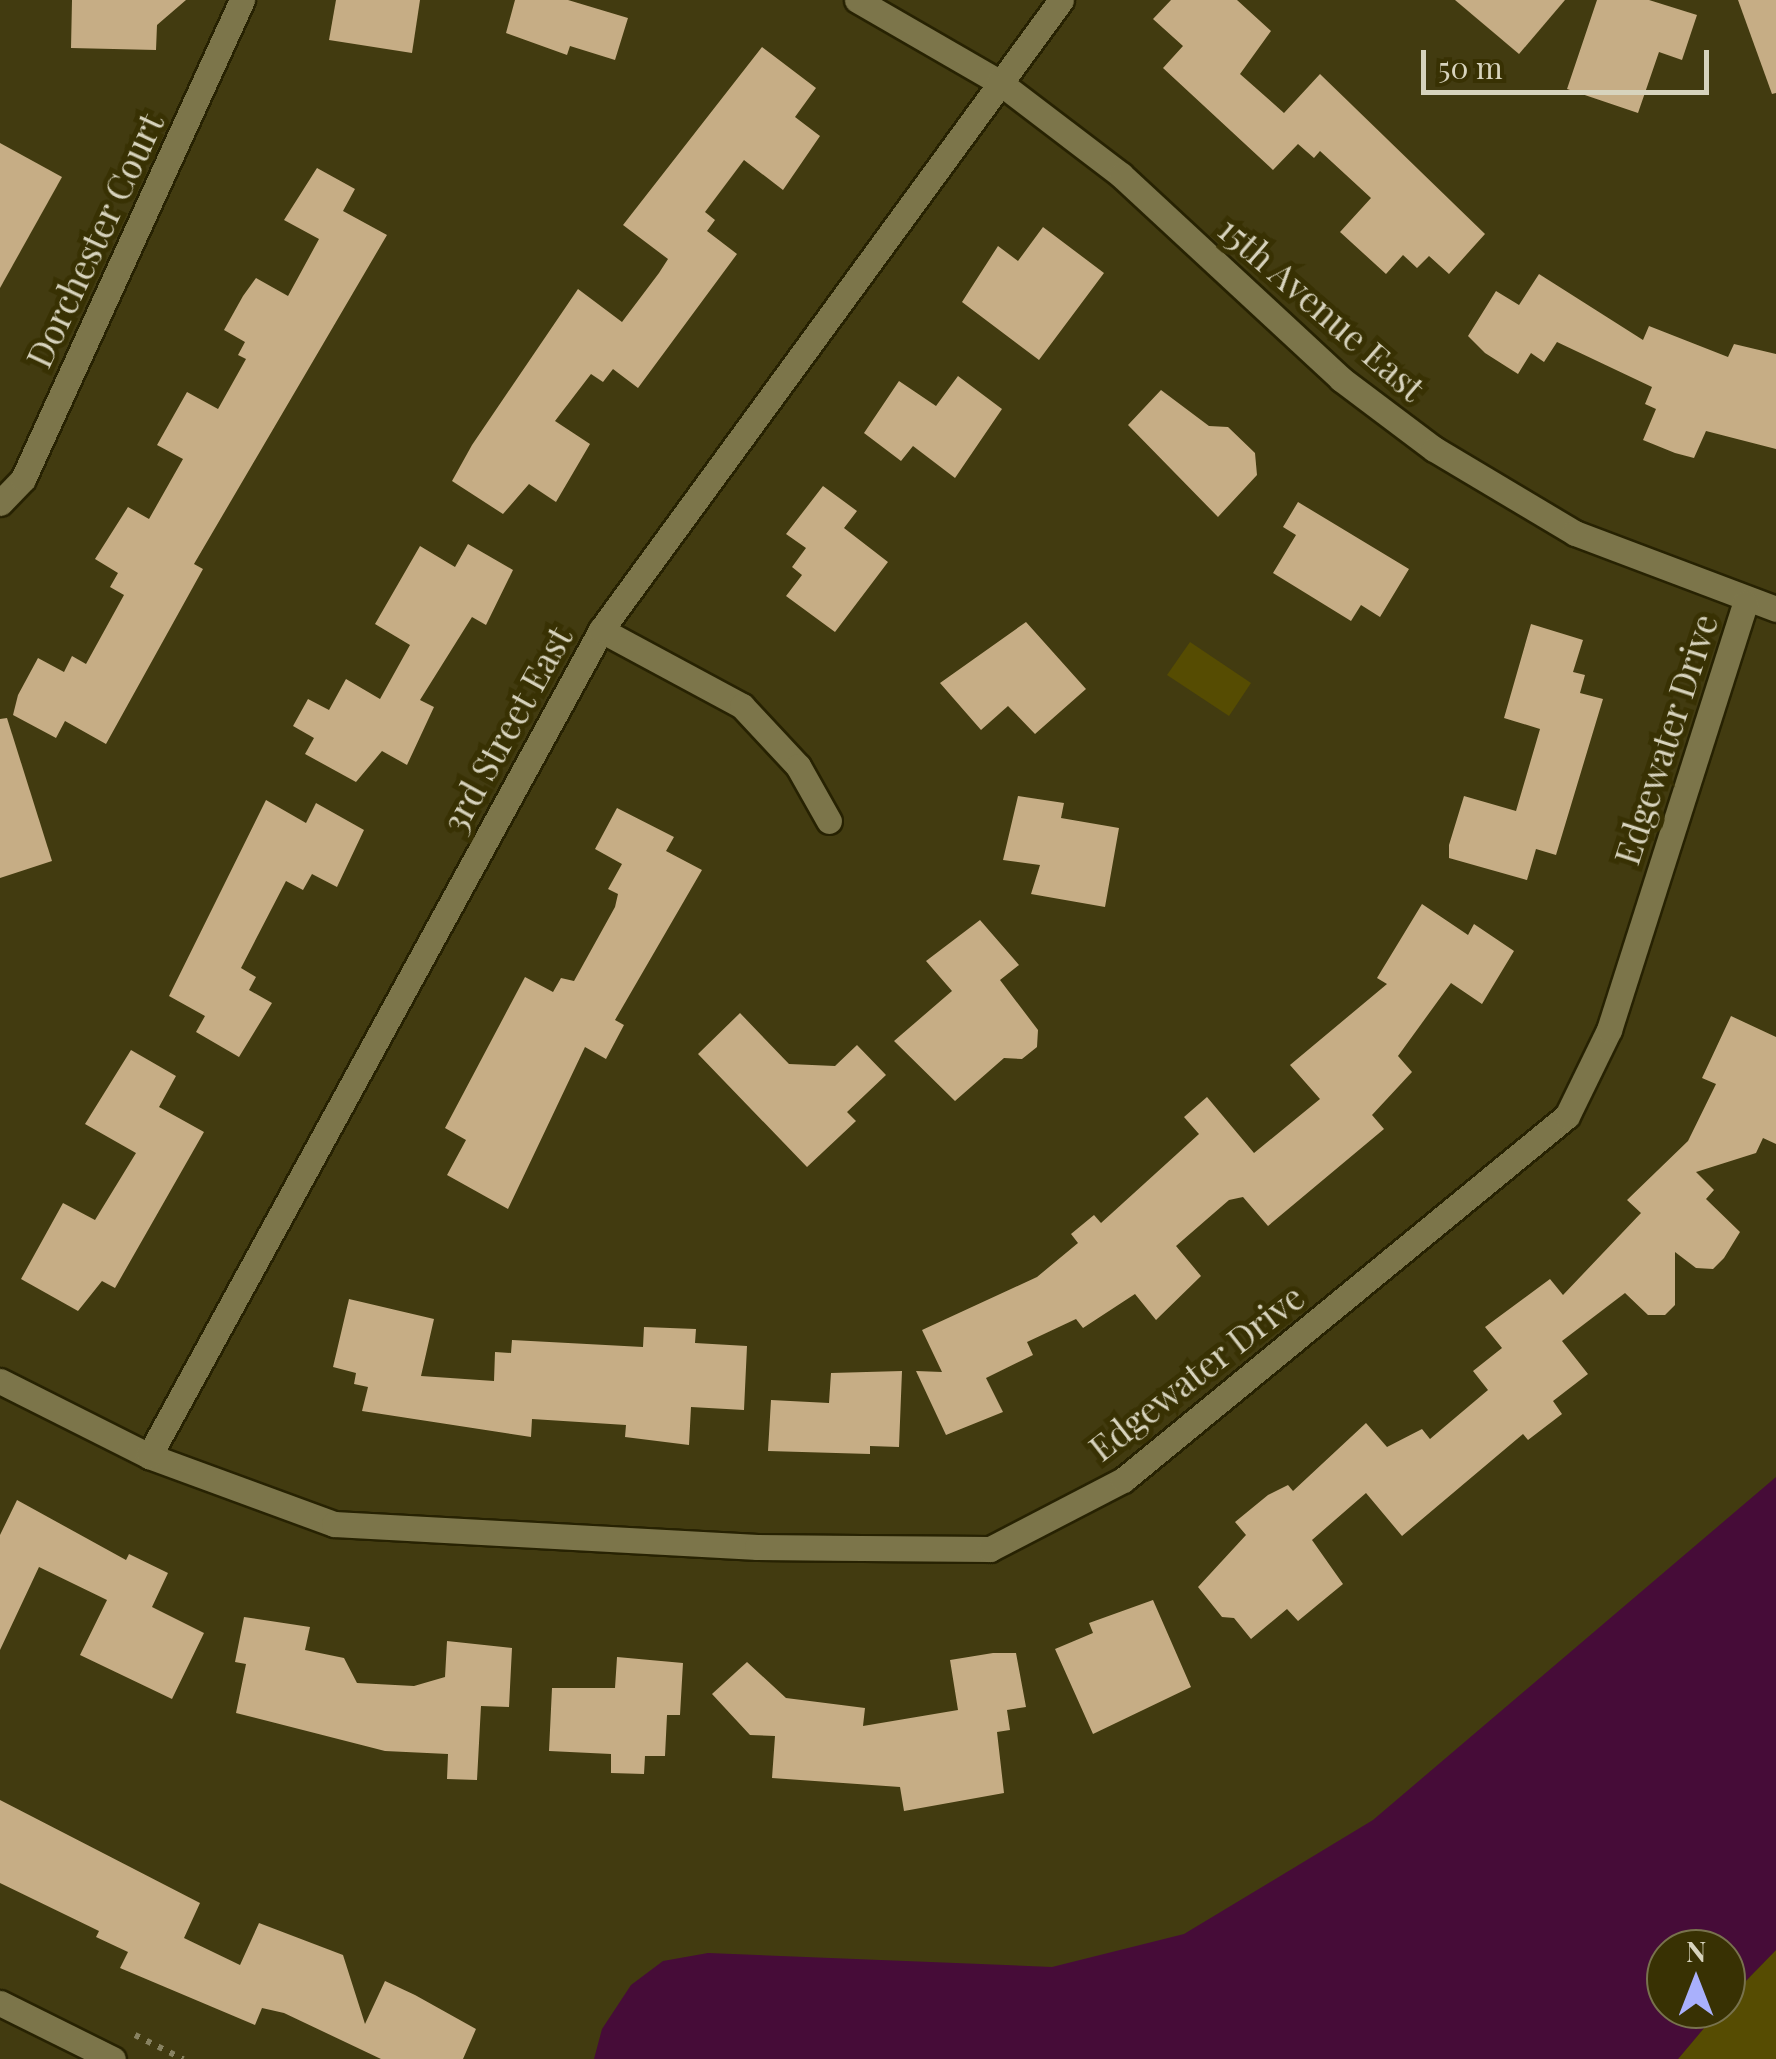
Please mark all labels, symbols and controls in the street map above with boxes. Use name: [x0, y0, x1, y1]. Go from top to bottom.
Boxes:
scale bar: [1426, 30, 1714, 92]
text: 50 m: [1438, 47, 1503, 87]
street label: Dorchester Court: [17, 106, 171, 374]
street label: 15th Avenue East: [1210, 207, 1434, 409]
street label: Edgewater Drive: [1605, 608, 1725, 870]
street label: 3rd Street East: [432, 619, 580, 839]
street label: Edgewater Drive: [1080, 1275, 1312, 1469]
north arrow: [1646, 1929, 1746, 2029]
text: N: [1686, 1932, 1706, 1969]

